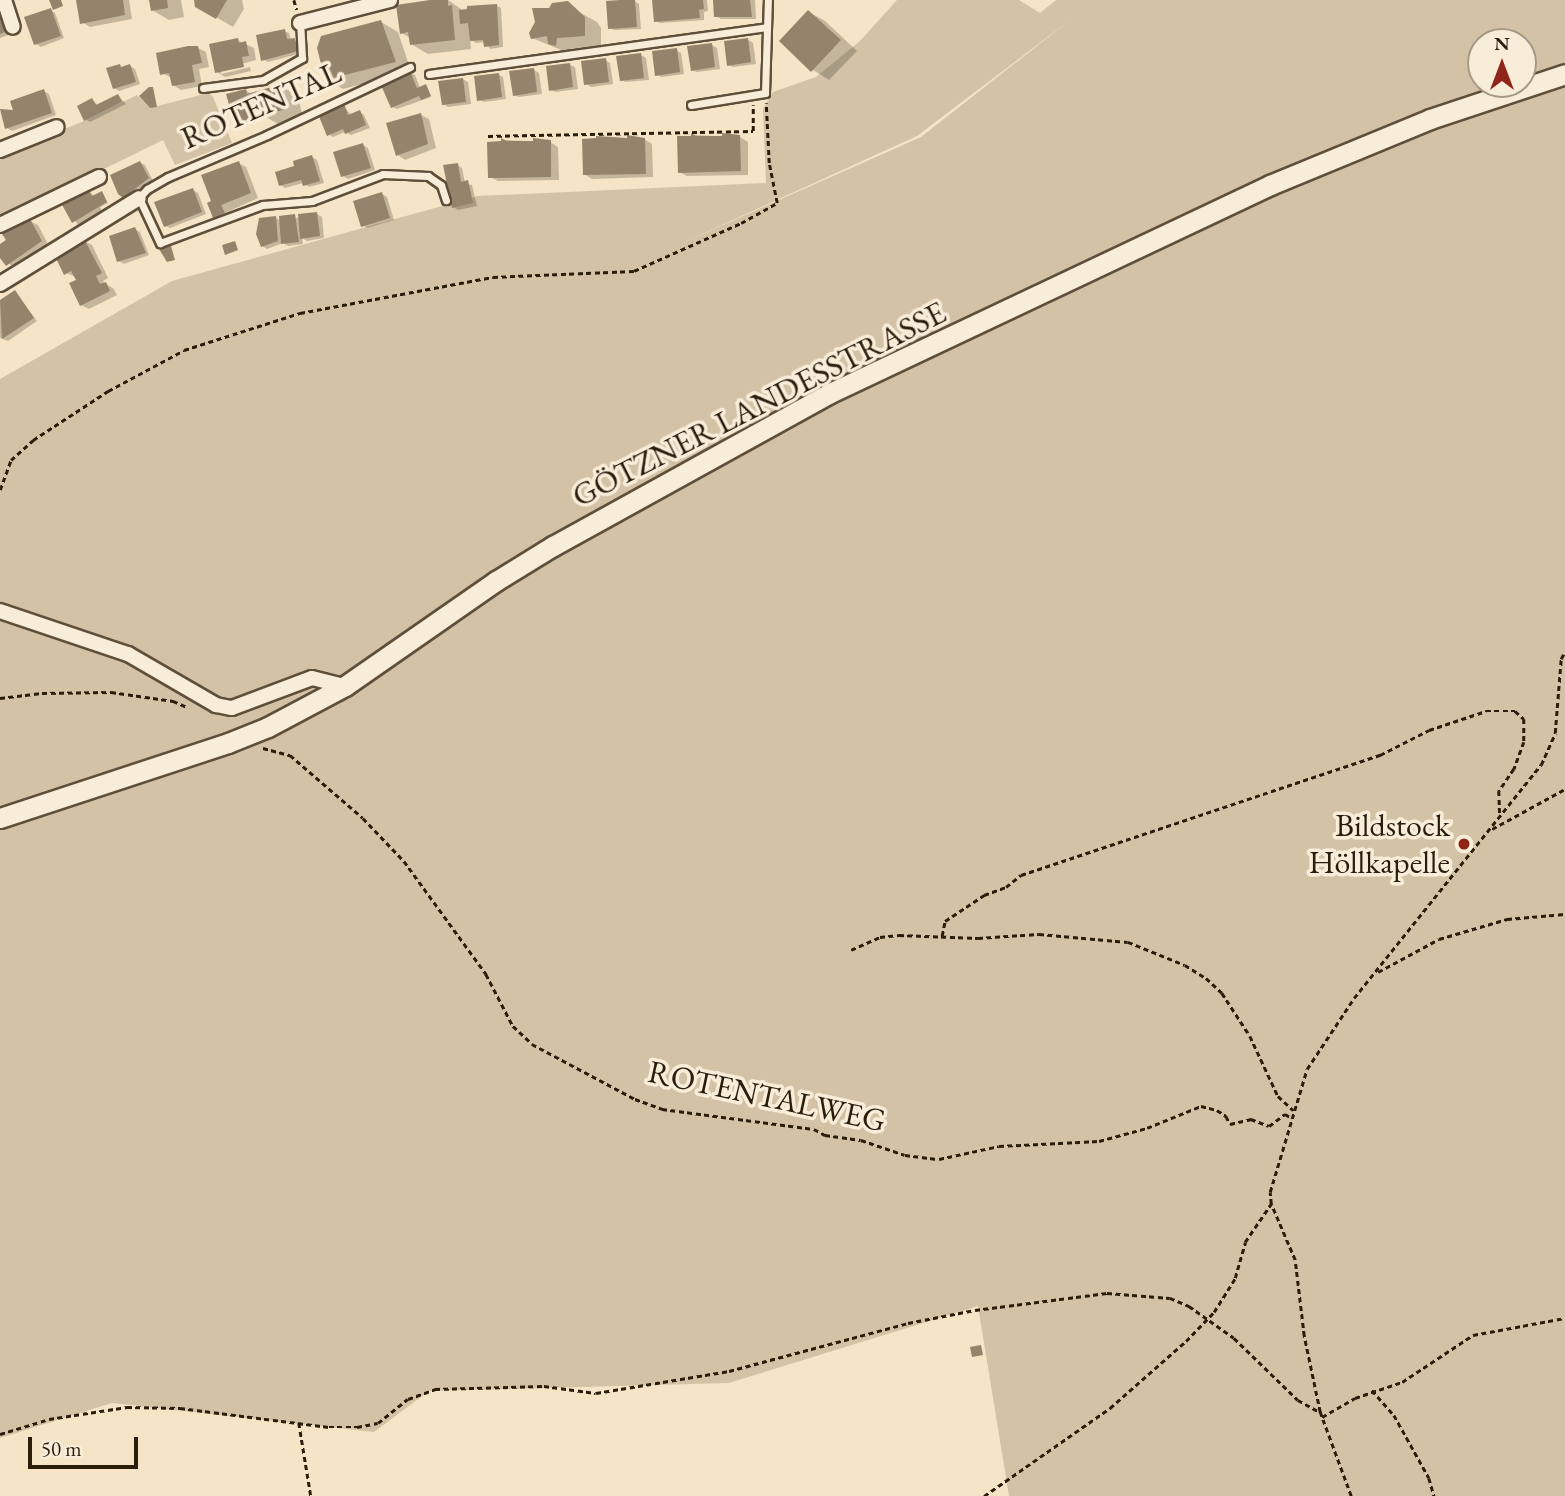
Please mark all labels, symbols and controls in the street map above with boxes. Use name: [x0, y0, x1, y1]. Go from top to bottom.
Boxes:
north arrow: [1467, 28, 1537, 98]
text: N: [1494, 31, 1510, 56]
street label: ROTENTAL: [175, 53, 347, 157]
street label: GÖTZNER LANDESSTRASSE: [566, 293, 952, 515]
place label: Bildstock Höllkapelle: [1309, 807, 1450, 882]
marker: Bildstock Höllkapelle: [1456, 836, 1472, 852]
street label: ROTENTALWEG: [645, 1052, 889, 1140]
scale bar: [32, 1422, 142, 1466]
text: 50 m: [41, 1435, 82, 1462]

